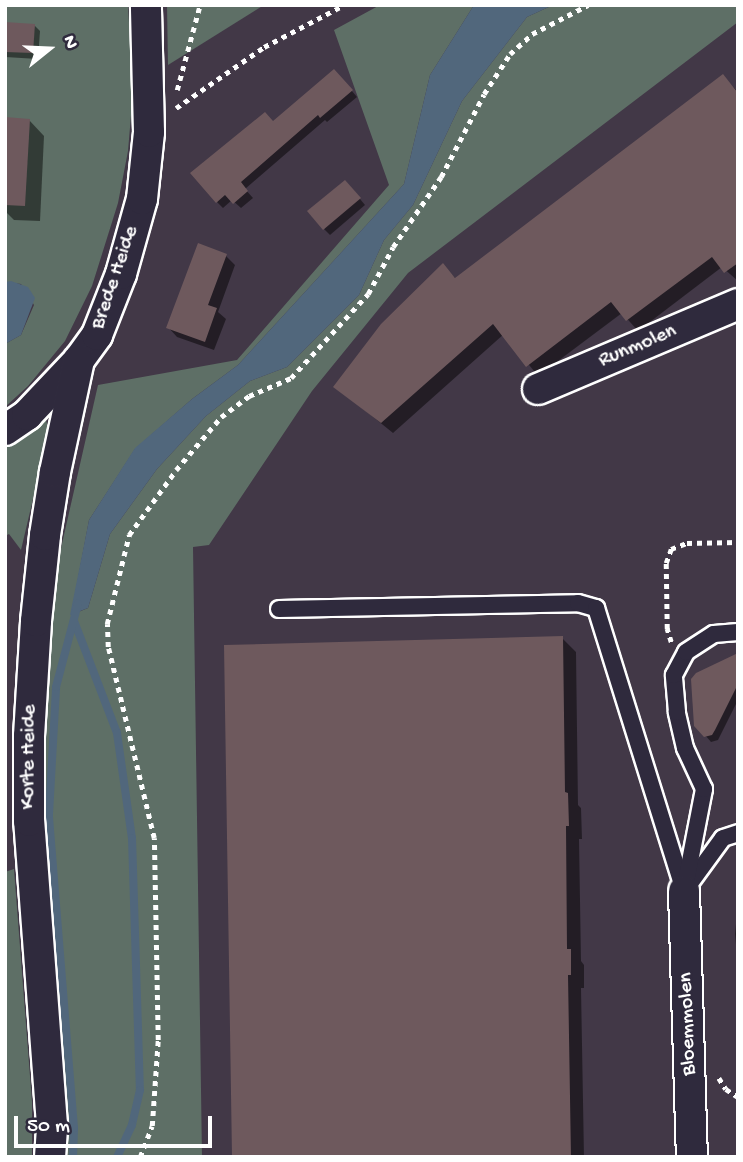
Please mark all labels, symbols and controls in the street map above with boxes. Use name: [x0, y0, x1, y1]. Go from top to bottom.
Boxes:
north arrow: [14, 14, 84, 84]
text: N: [57, 33, 82, 52]
street label: Brede Heide: [87, 223, 145, 333]
street label: Runmolen: [595, 319, 681, 375]
street label: Korte Heide: [16, 704, 44, 810]
street label: Bloemmolen: [675, 972, 703, 1076]
scale bar: [18, 1102, 215, 1146]
text: 50 m: [27, 1115, 70, 1140]

